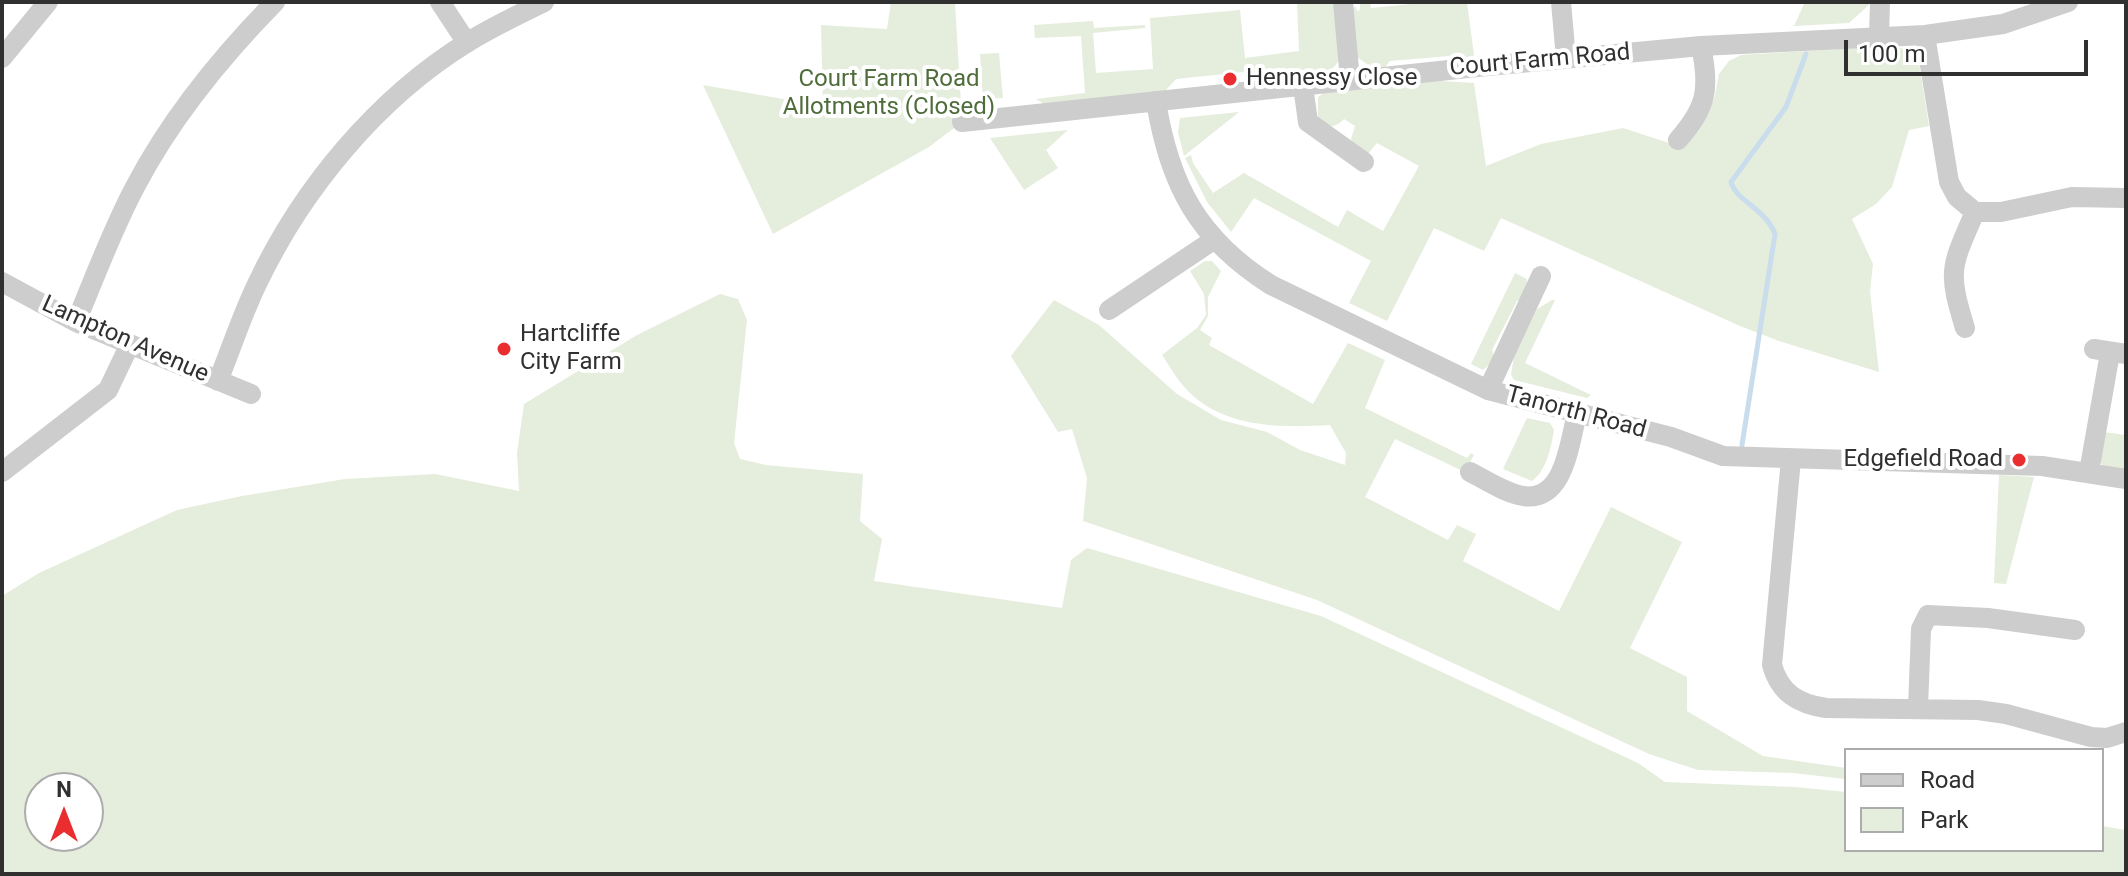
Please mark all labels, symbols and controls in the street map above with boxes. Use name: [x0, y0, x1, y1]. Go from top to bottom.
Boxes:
scale bar: [1848, 24, 2092, 74]
street label: Court Farm Road: [1448, 39, 1632, 83]
text: 100 m: [1858, 40, 1925, 68]
place label: Hennessy Close: [1246, 65, 1417, 93]
park label: Court Farm Road Allotments (Closed): [783, 66, 995, 122]
marker: Hennessy Close: [1221, 70, 1239, 88]
street label: Lampton Avenue: [37, 290, 213, 390]
place label: Hartcliffe City Farm: [520, 321, 622, 377]
marker: Hartcliffe City Farm: [495, 340, 513, 358]
street label: Tanorth Road: [1503, 380, 1649, 446]
place label: Edgefield Road: [1843, 446, 2003, 474]
marker: Edgefield Road: [2010, 451, 2028, 469]
legend: [1844, 748, 2104, 852]
text: Road: [1920, 766, 1975, 794]
north arrow: [24, 772, 104, 852]
text: N: [56, 777, 72, 802]
text: Park: [1920, 806, 1968, 834]

